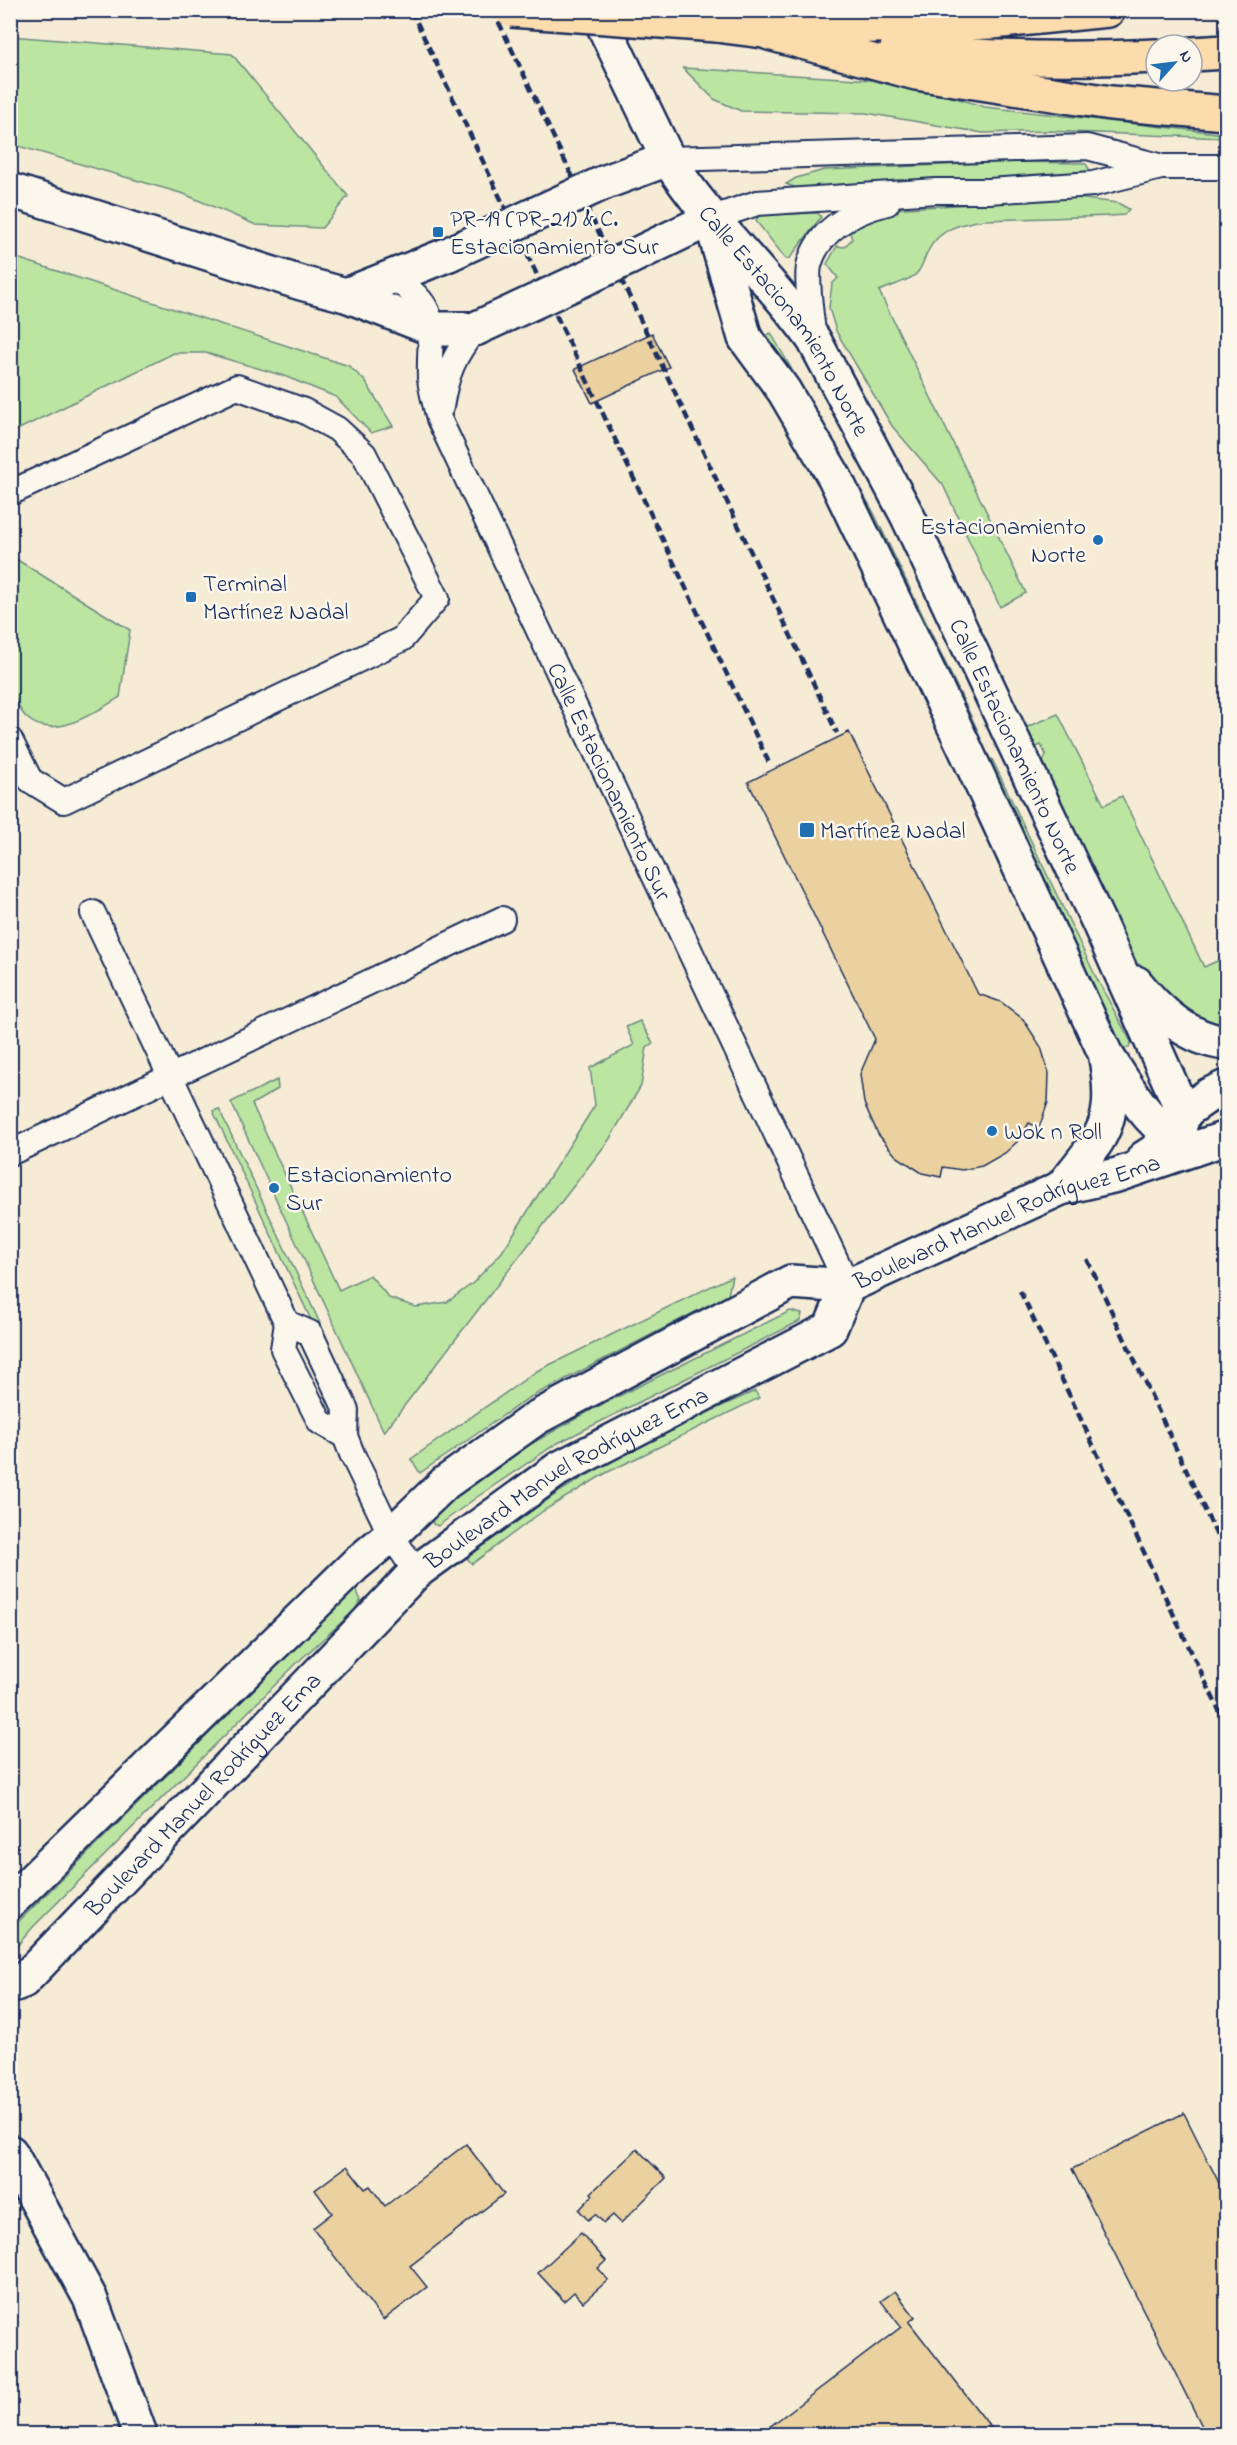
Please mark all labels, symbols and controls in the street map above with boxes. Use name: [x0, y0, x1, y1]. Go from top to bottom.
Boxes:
north arrow: [1144, 33, 1204, 93]
text: N: [1172, 46, 1199, 67]
street label: Calle Estacionamiento Norte: [688, 199, 877, 444]
place label: PR-19 (PR-21) & C. Estacionamiento Sur: [450, 203, 659, 266]
marker: PR-19 (PR-21) & C. Estacionamiento Sur: [431, 225, 445, 239]
place label: Estacionamiento Norte: [920, 511, 1086, 574]
marker: Estacionamiento Norte: [1091, 533, 1105, 547]
place label: Terminal Martínez Nadal: [203, 568, 349, 631]
marker: Terminal Martínez Nadal: [184, 590, 198, 604]
street label: Calle Estacionamiento Norte: [938, 614, 1088, 880]
street label: Calle Estacionamiento Sur: [536, 657, 679, 908]
place label: Martínez Nadal: [820, 815, 966, 850]
marker: Martínez Nadal: [798, 821, 816, 839]
place label: Wok n Roll: [1004, 1116, 1102, 1151]
marker: Wok n Roll: [985, 1124, 999, 1138]
street label: Boulevard Manuel Rodríguez Ema: [848, 1147, 1165, 1301]
place label: Estacionamiento Sur: [286, 1159, 452, 1222]
marker: Estacionamiento Sur: [267, 1181, 281, 1195]
street label: Boulevard Manuel Rodríguez Ema: [417, 1379, 715, 1581]
street label: Boulevard Manuel Rodríguez Ema: [77, 1665, 331, 1927]

